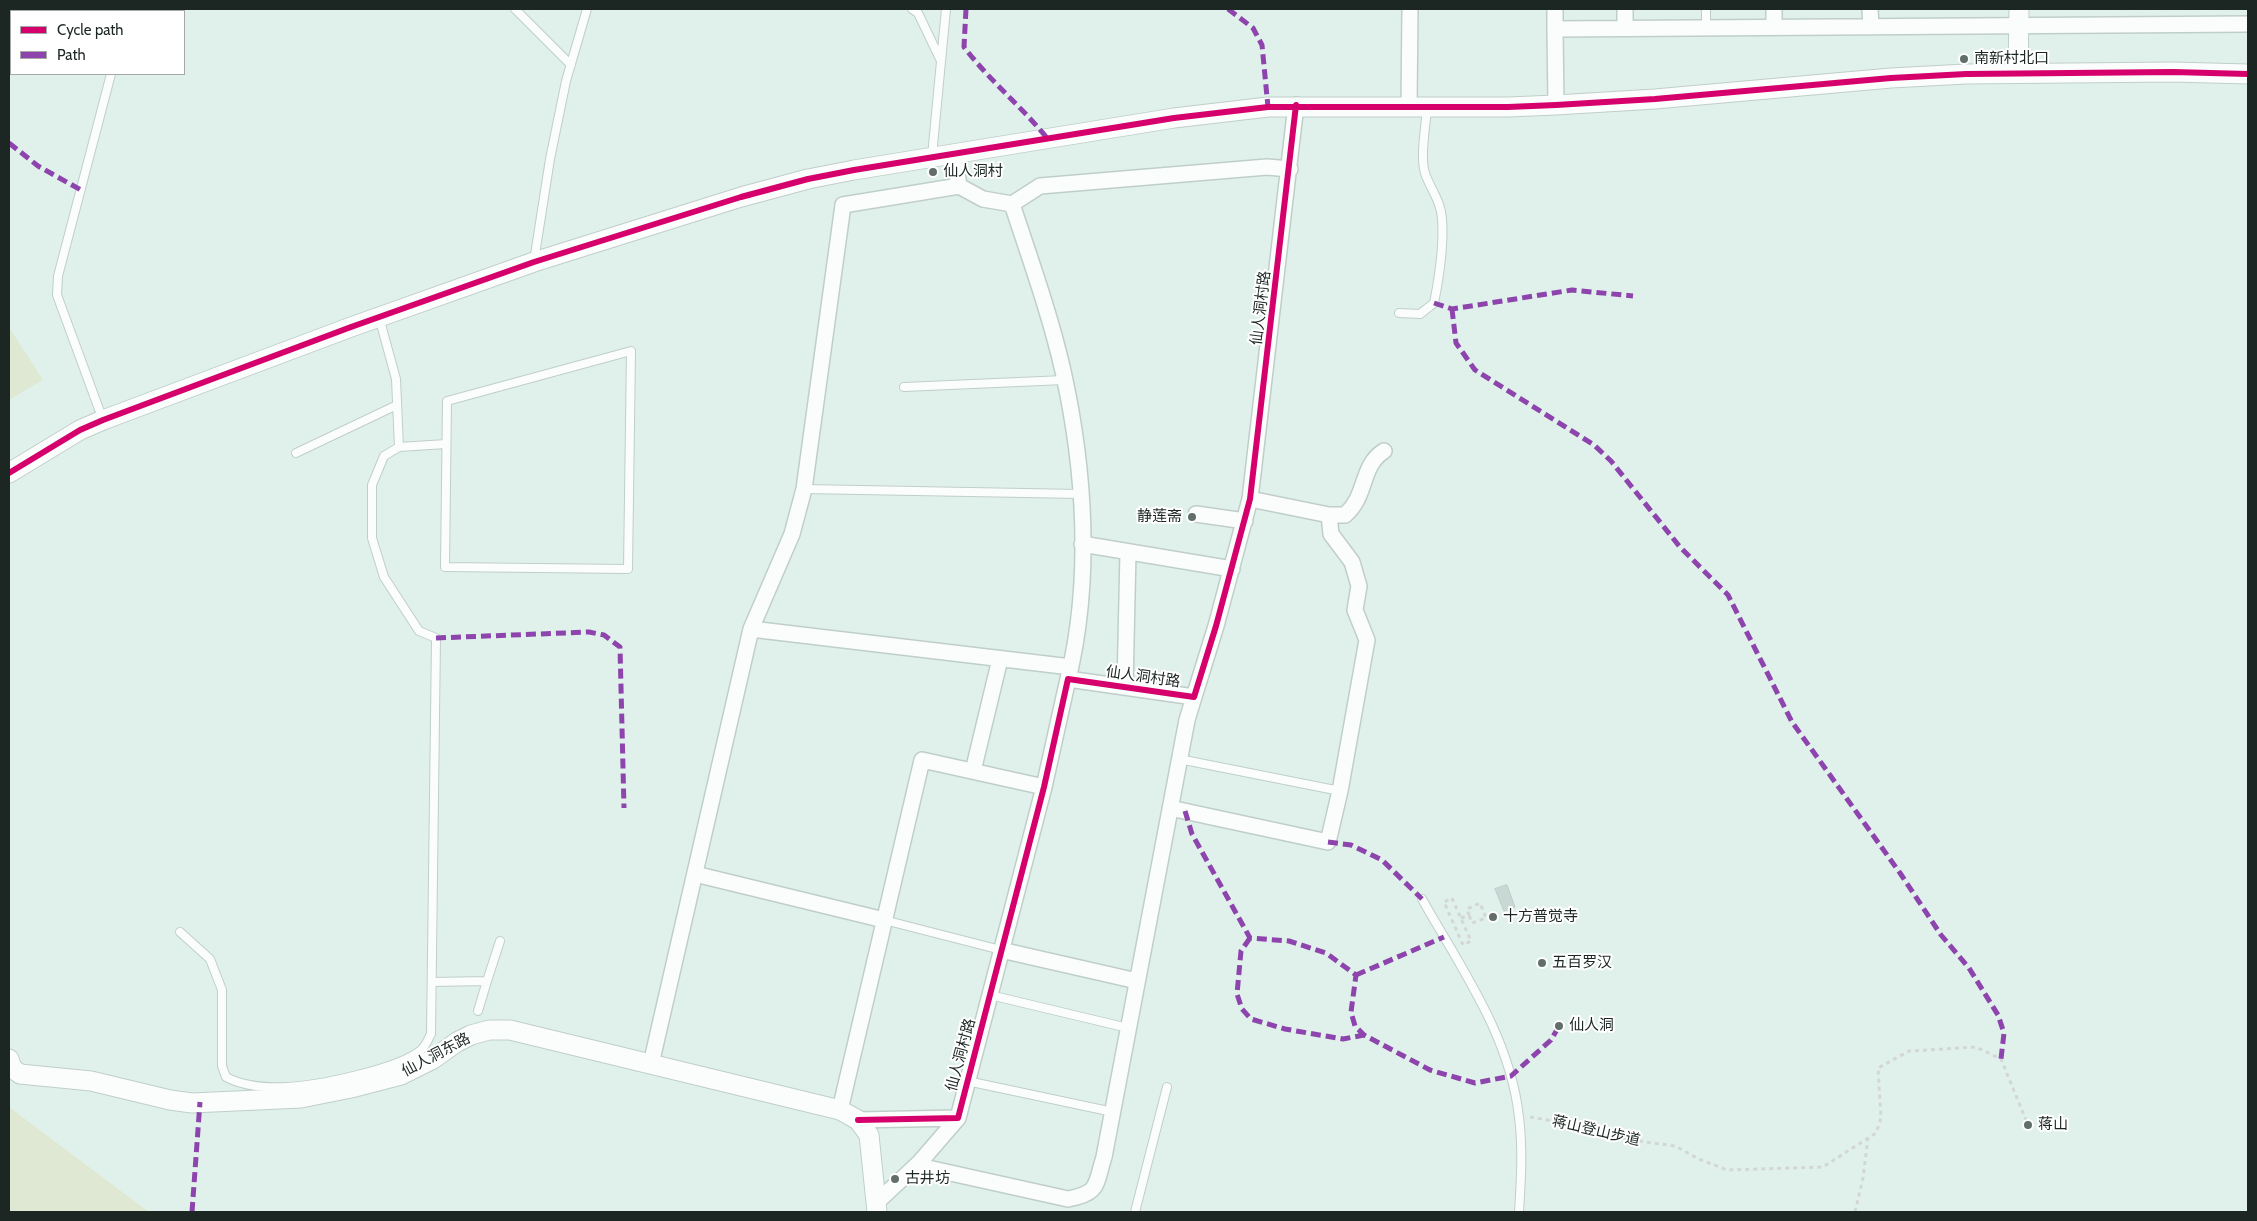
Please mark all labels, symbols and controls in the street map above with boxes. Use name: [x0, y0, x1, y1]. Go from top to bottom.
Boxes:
legend: [10, 10, 185, 75]
text: Cycle path: [57, 21, 123, 39]
text: Path: [57, 46, 86, 64]
place label: 南新村北口: [1974, 50, 2049, 68]
marker: 南新村北口: [1958, 53, 1970, 65]
place label: 仙人洞村: [943, 163, 1003, 181]
marker: 仙人洞村: [927, 166, 939, 178]
street label: 仙人洞村路: [1247, 270, 1275, 346]
place label: 静莲斋: [1137, 508, 1182, 526]
marker: 静莲斋: [1186, 511, 1198, 523]
street label: 仙人洞村路: [1105, 663, 1181, 691]
place label: 十方普觉寺: [1503, 908, 1578, 926]
marker: 十方普觉寺: [1487, 911, 1499, 923]
place label: 五百罗汉: [1552, 954, 1612, 972]
marker: 五百罗汉: [1536, 957, 1548, 969]
street label: 仙人洞村路: [943, 1016, 979, 1094]
place label: 仙人洞: [1569, 1017, 1614, 1035]
marker: 仙人洞: [1553, 1020, 1565, 1032]
street label: 仙人洞东路: [399, 1029, 473, 1081]
street label: 蒋山登山步道: [1550, 1112, 1642, 1150]
place label: 蒋山: [2038, 1116, 2068, 1134]
marker: 蒋山: [2022, 1119, 2034, 1131]
place label: 古井坊: [905, 1170, 950, 1188]
marker: 古井坊: [889, 1173, 901, 1185]

